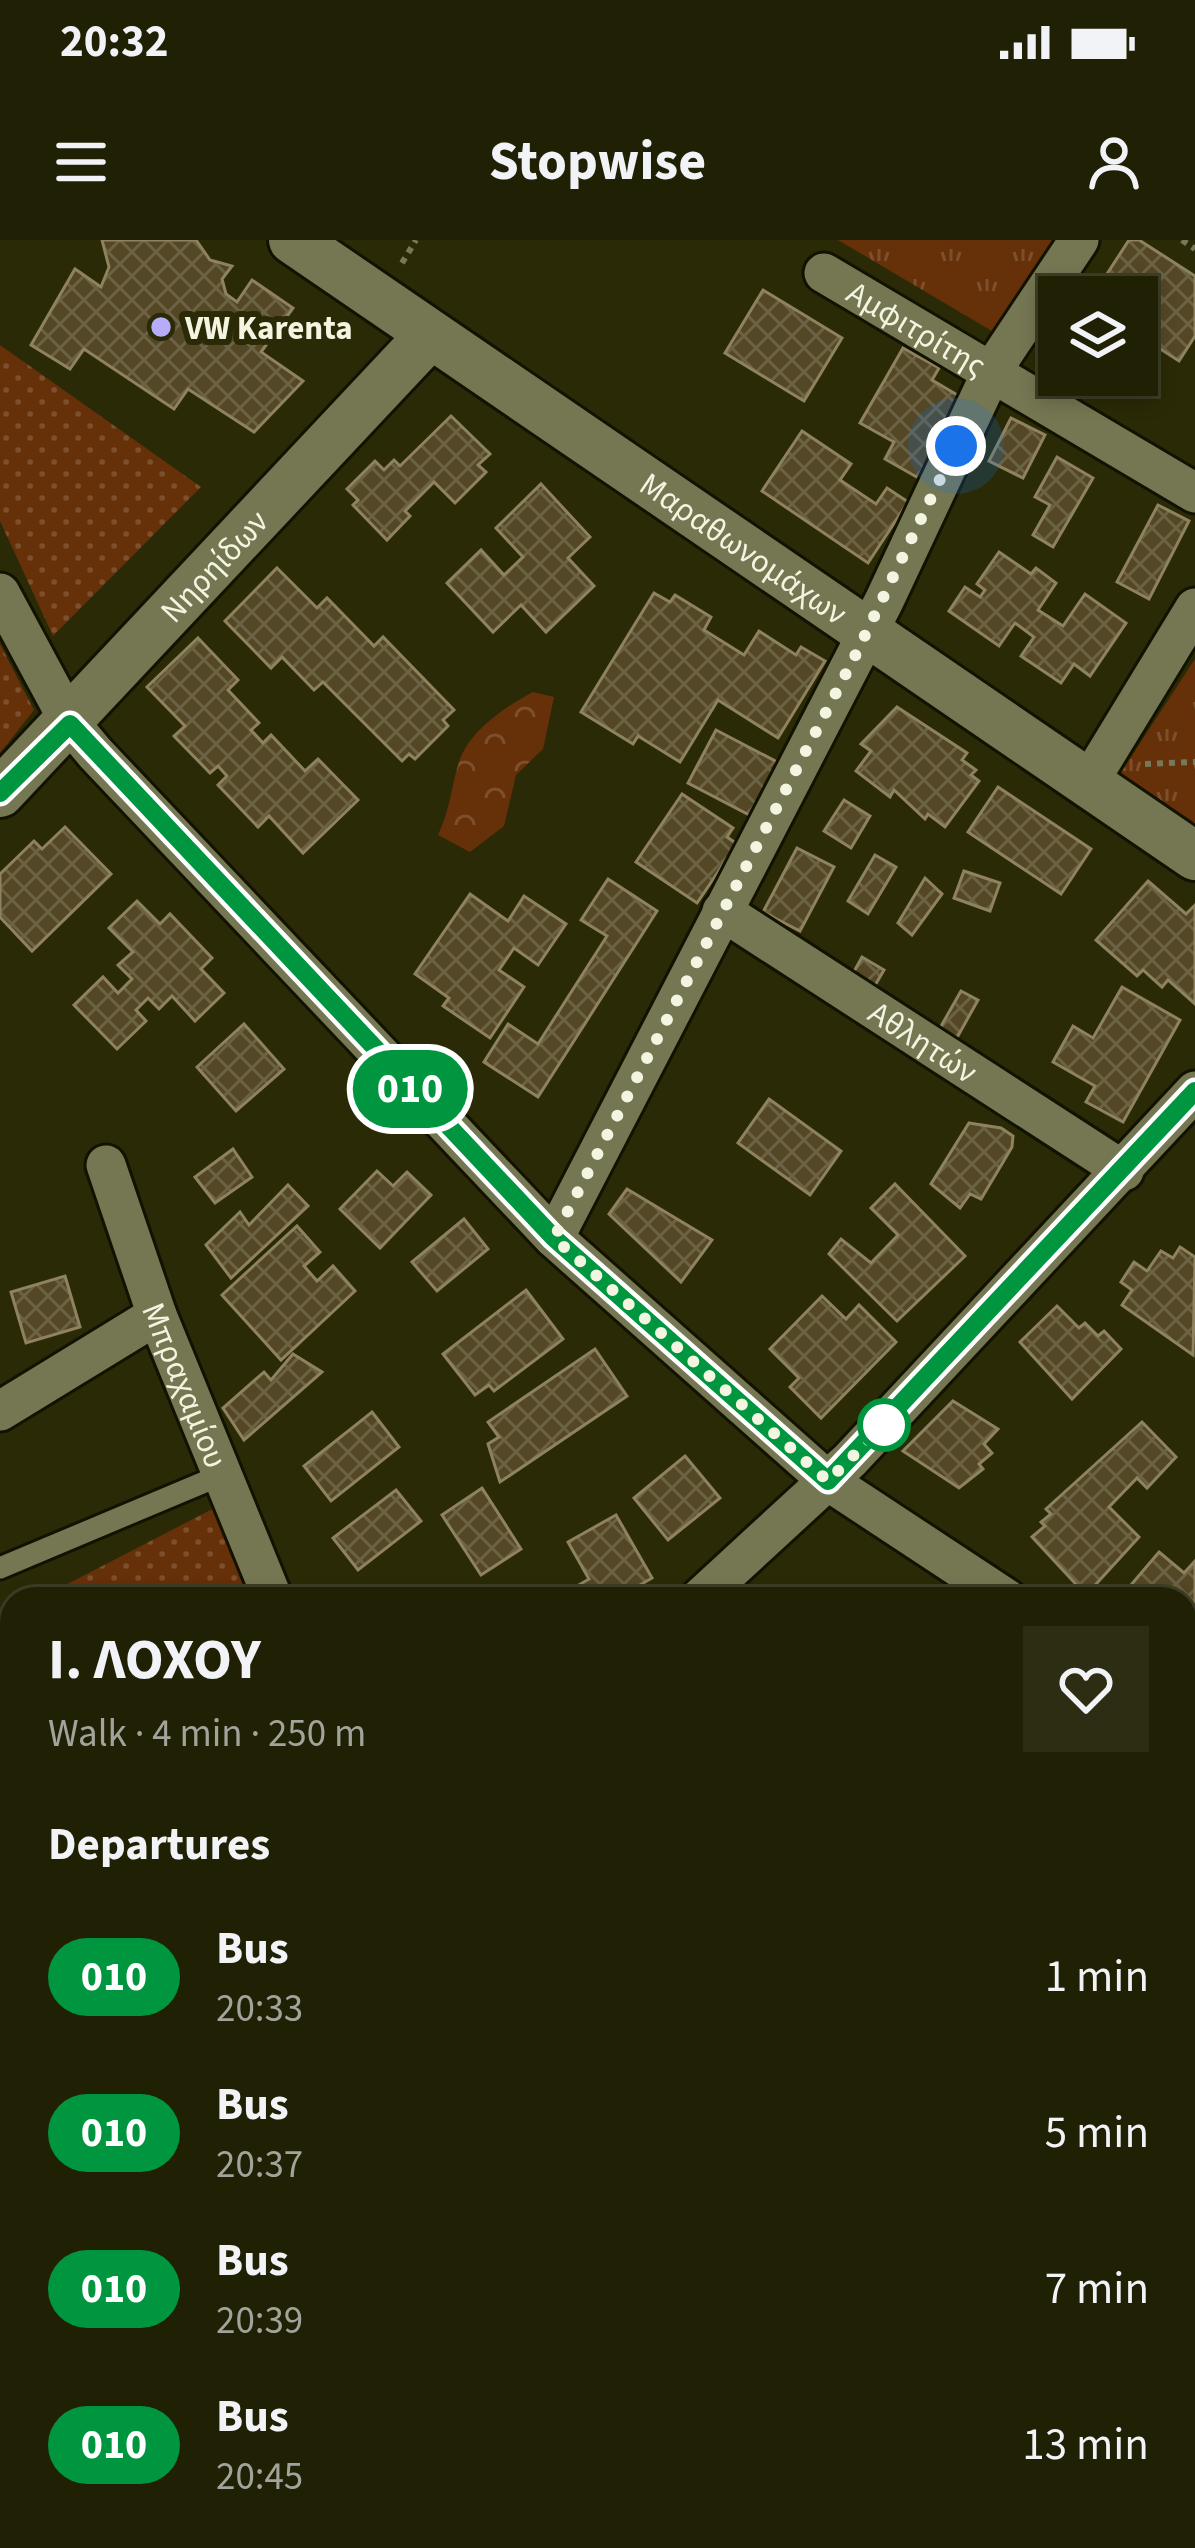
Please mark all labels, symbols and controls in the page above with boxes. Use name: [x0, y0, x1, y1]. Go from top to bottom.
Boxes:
text: 20:32: [60, 10, 169, 74]
text: Stopwise: [489, 124, 706, 201]
icon: menu: [48, 129, 114, 195]
icon: person: [1081, 129, 1147, 195]
street label: Αμφιτρίτης: [838, 270, 995, 389]
map controls: [1038, 276, 1158, 396]
button: layers: [1038, 276, 1158, 396]
place label: VW Karenta: [184, 305, 353, 352]
marker: VW Karenta: [148, 314, 174, 340]
your location: [926, 416, 986, 476]
street label: Μαραθωνομάχων: [630, 461, 856, 637]
street label: Νηρηίδων: [150, 500, 280, 634]
street label: Αθλητών: [859, 990, 986, 1095]
line badge: 010: [341, 1050, 479, 1128]
text: 010: [377, 1059, 443, 1119]
street label: Μπραχαμίου: [129, 1296, 239, 1475]
unlabelled marker: [859, 1400, 909, 1450]
text: Ι. ΛΟΧΟΥ: [48, 1620, 261, 1701]
button: heart: [1023, 1626, 1149, 1752]
text: Walk · 4 min · 250 m: [48, 1706, 366, 1762]
text: Departures: [48, 1813, 270, 1877]
text: Bus: [216, 1917, 289, 1981]
text: 1 min: [1045, 1945, 1149, 2009]
text: 010: [81, 1947, 147, 2007]
text: 20:33: [216, 1981, 303, 2037]
text: Bus: [216, 2073, 289, 2137]
text: 5 min: [1045, 2101, 1149, 2165]
text: 010: [81, 2103, 147, 2163]
text: 20:37: [216, 2137, 303, 2193]
text: Bus: [216, 2229, 289, 2293]
text: 7 min: [1045, 2257, 1149, 2321]
text: 010: [81, 2259, 147, 2319]
text: 20:39: [216, 2293, 303, 2349]
text: Bus: [216, 2385, 289, 2449]
text: 13 min: [1022, 2413, 1149, 2477]
text: 010: [81, 2415, 147, 2475]
text: 20:45: [216, 2449, 303, 2505]

